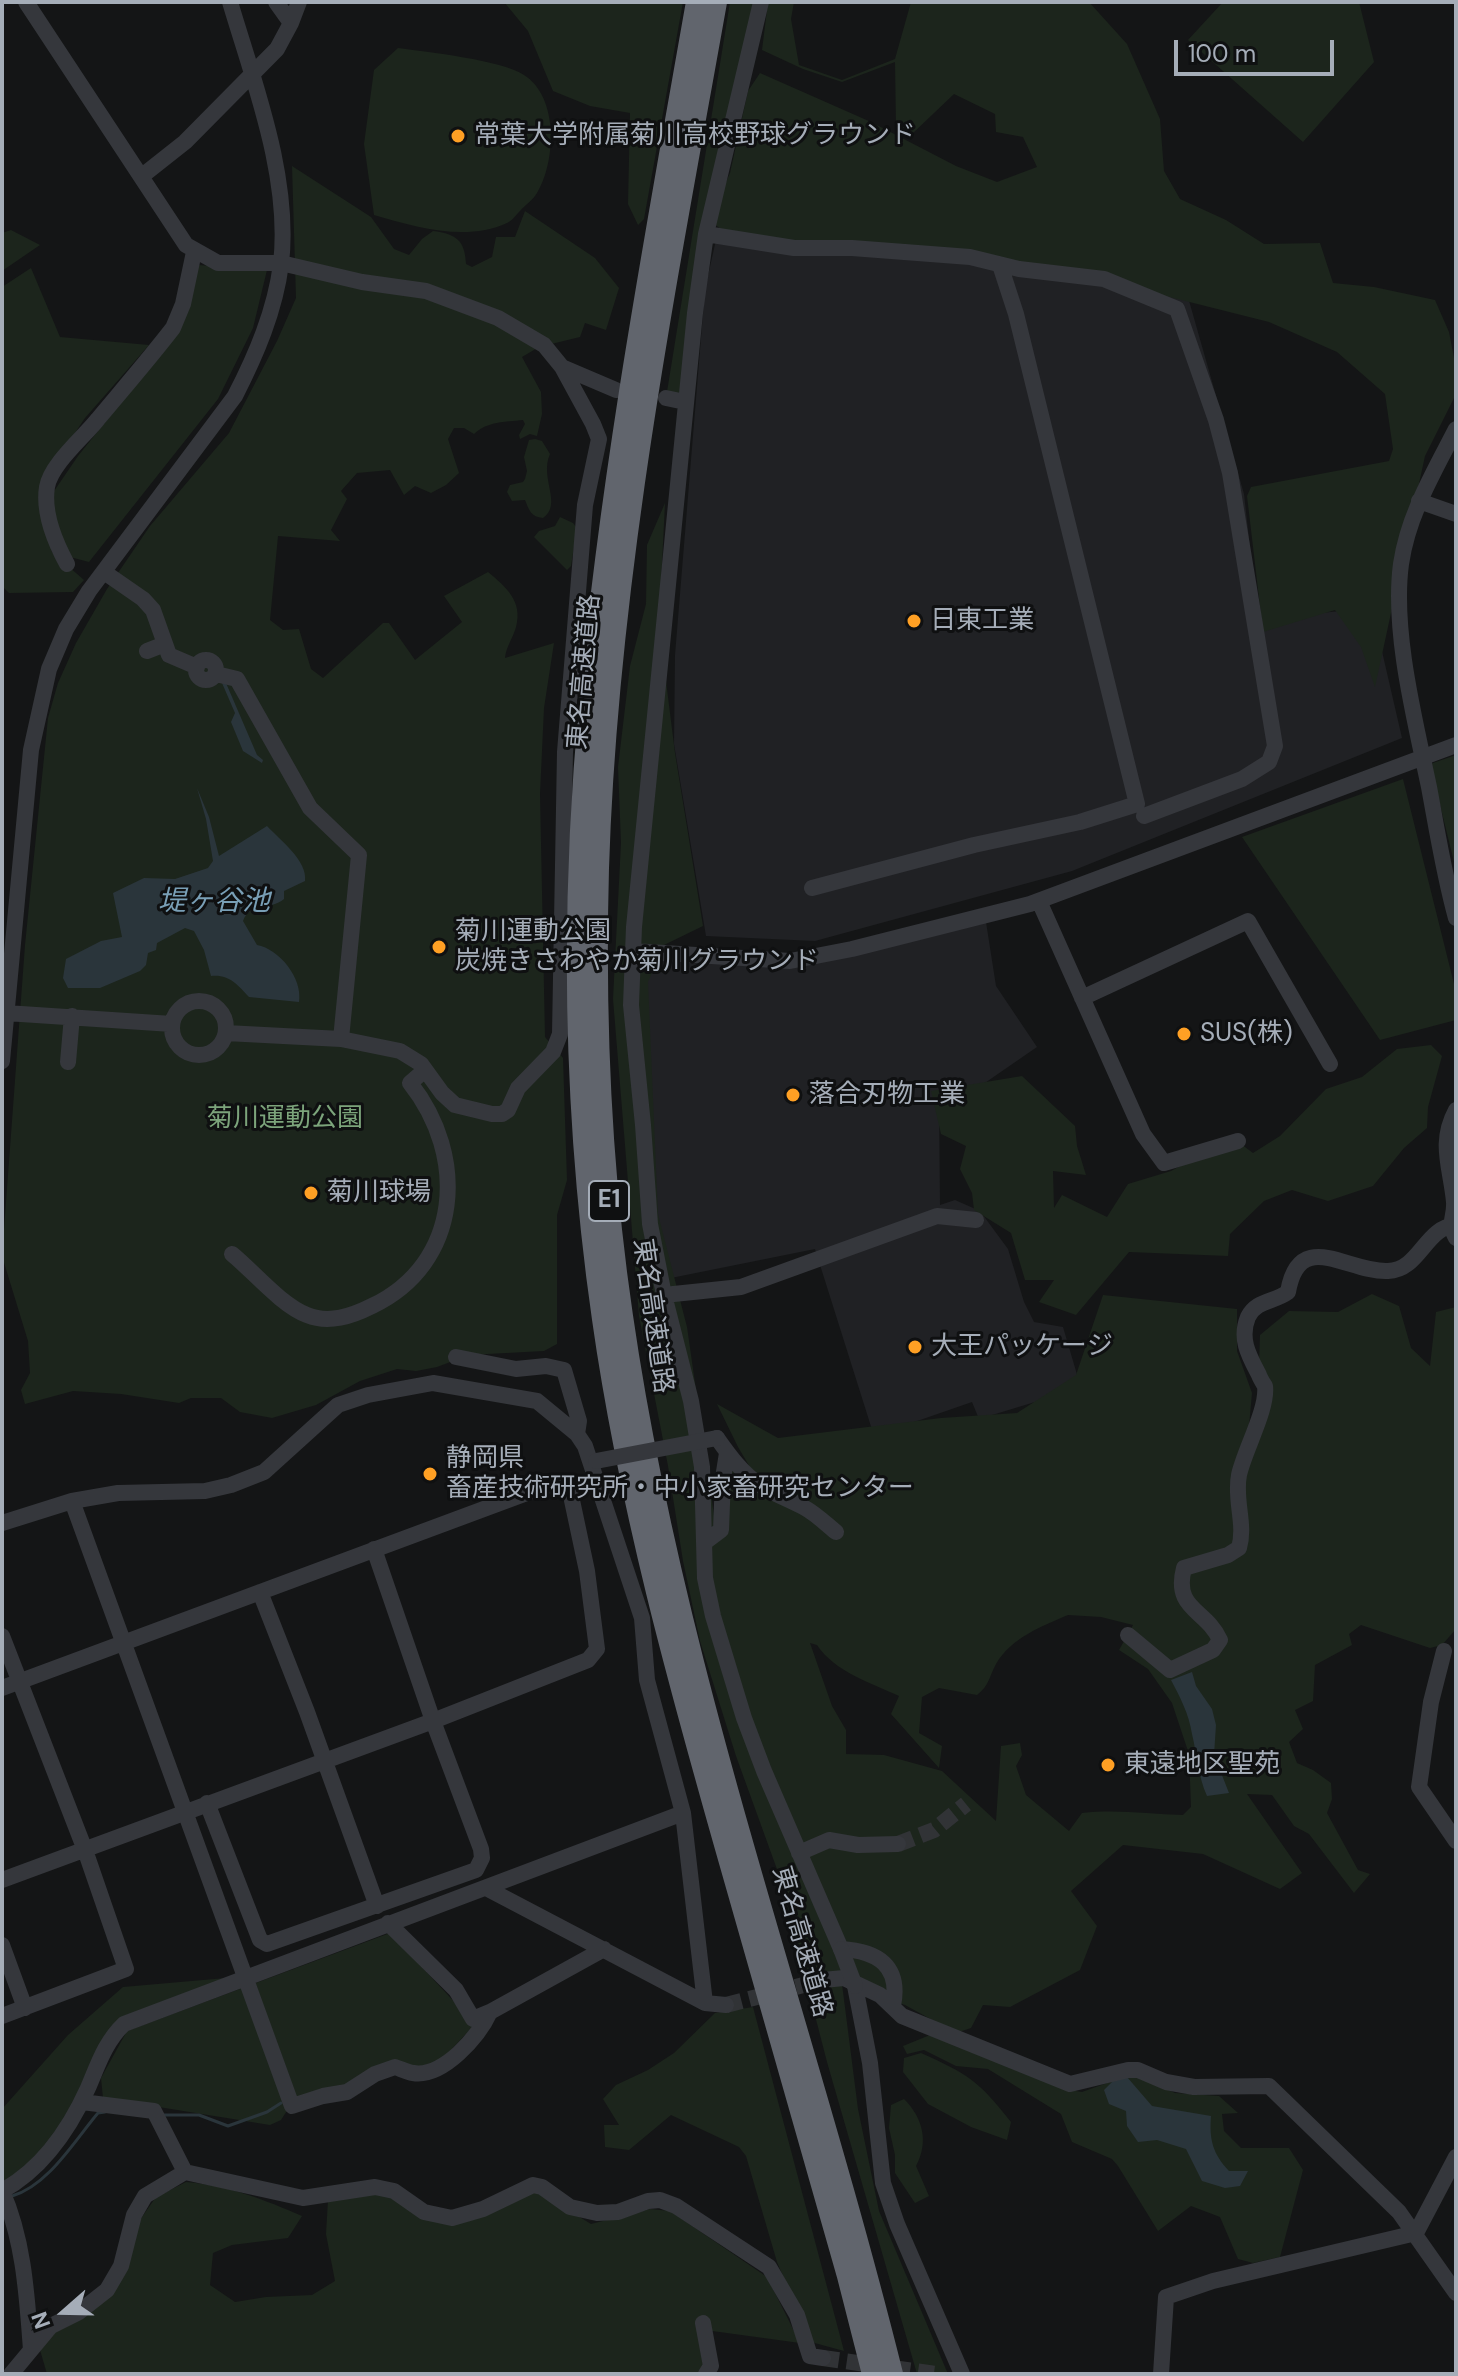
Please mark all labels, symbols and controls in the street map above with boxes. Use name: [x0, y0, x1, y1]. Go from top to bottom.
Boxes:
scale bar: [1178, 24, 1338, 74]
text: 100 m: [1188, 38, 1256, 69]
place label: 常葉大学附属菊川高校野球グラウンド: [474, 120, 916, 152]
marker: 常葉大学附属菊川高校野球グラウンド: [449, 127, 467, 145]
street label: 東名高速道路: [563, 593, 607, 751]
place label: 日東工業: [930, 605, 1034, 637]
marker: 日東工業: [905, 612, 923, 630]
water label: 堤ヶ谷池: [158, 886, 270, 920]
place label: 菊川運動公園 炭焼きさわやか菊川グラウンド: [455, 916, 819, 978]
marker: 菊川運動公園 炭焼きさわやか菊川グラウンド: [430, 938, 448, 956]
place label: SUS(株): [1200, 1018, 1293, 1050]
marker: SUS(株): [1175, 1025, 1193, 1043]
place label: 落合刃物工業: [809, 1079, 965, 1111]
marker: 落合刃物工業: [784, 1086, 802, 1104]
park label: 菊川運動公園: [207, 1103, 363, 1135]
place label: 菊川球場: [327, 1177, 431, 1209]
road number: E1: [589, 1181, 629, 1221]
marker: 菊川球場: [302, 1184, 320, 1202]
street label: 東名高速道路: [626, 1237, 678, 1395]
place label: 大王パッケージ: [931, 1331, 1113, 1363]
marker: 大王パッケージ: [906, 1338, 924, 1356]
place label: 静岡県 畜産技術研究所・中小家畜研究センター: [446, 1443, 914, 1504]
marker: 静岡県 畜産技術研究所・中小家畜研究センター: [421, 1465, 439, 1483]
place label: 東遠地区聖苑: [1124, 1749, 1280, 1781]
marker: 東遠地区聖苑: [1099, 1756, 1117, 1774]
street label: 東名高速道路: [765, 1863, 837, 2021]
north arrow: [24, 2272, 104, 2352]
text: N: [25, 2308, 57, 2333]

